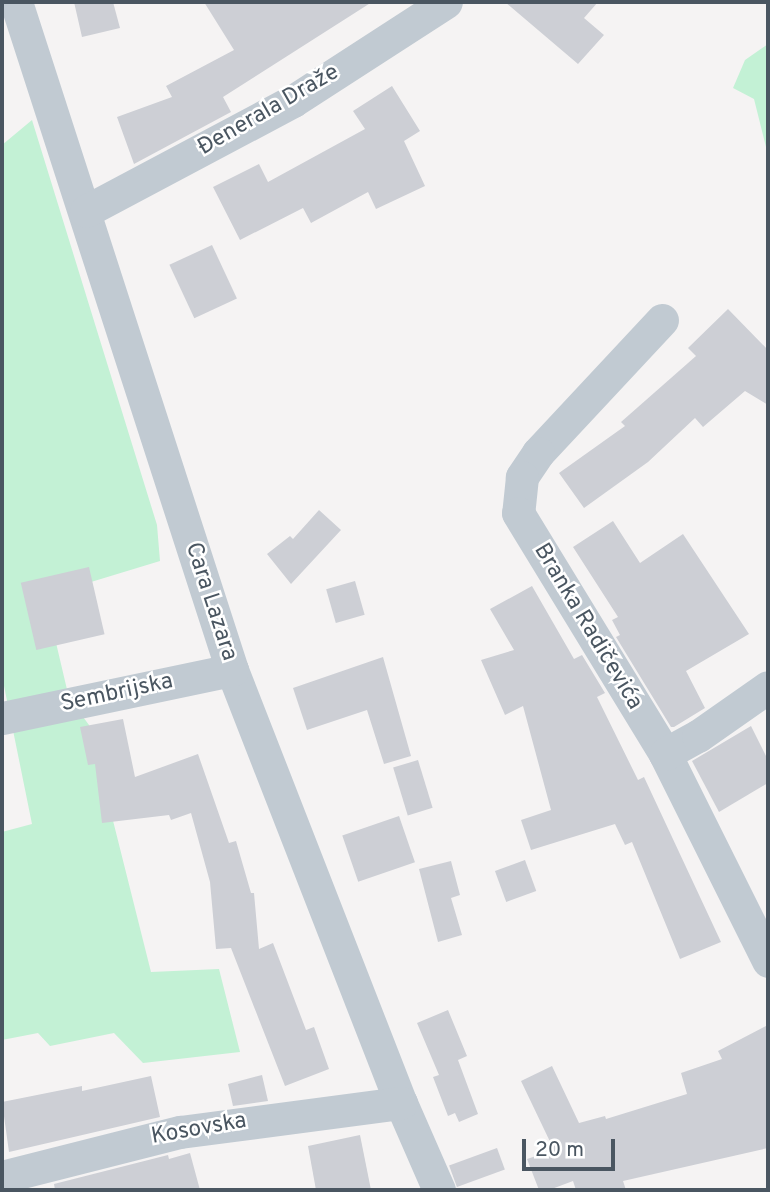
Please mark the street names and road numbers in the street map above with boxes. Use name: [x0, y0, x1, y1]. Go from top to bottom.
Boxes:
street label: Đenerala Draže: [194, 60, 344, 162]
street label: Cara Lazara: [178, 539, 242, 665]
street label: Branka Radičevića: [526, 539, 648, 715]
street label: Sembrijska: [58, 669, 176, 719]
street label: Kosovska: [149, 1108, 249, 1152]

